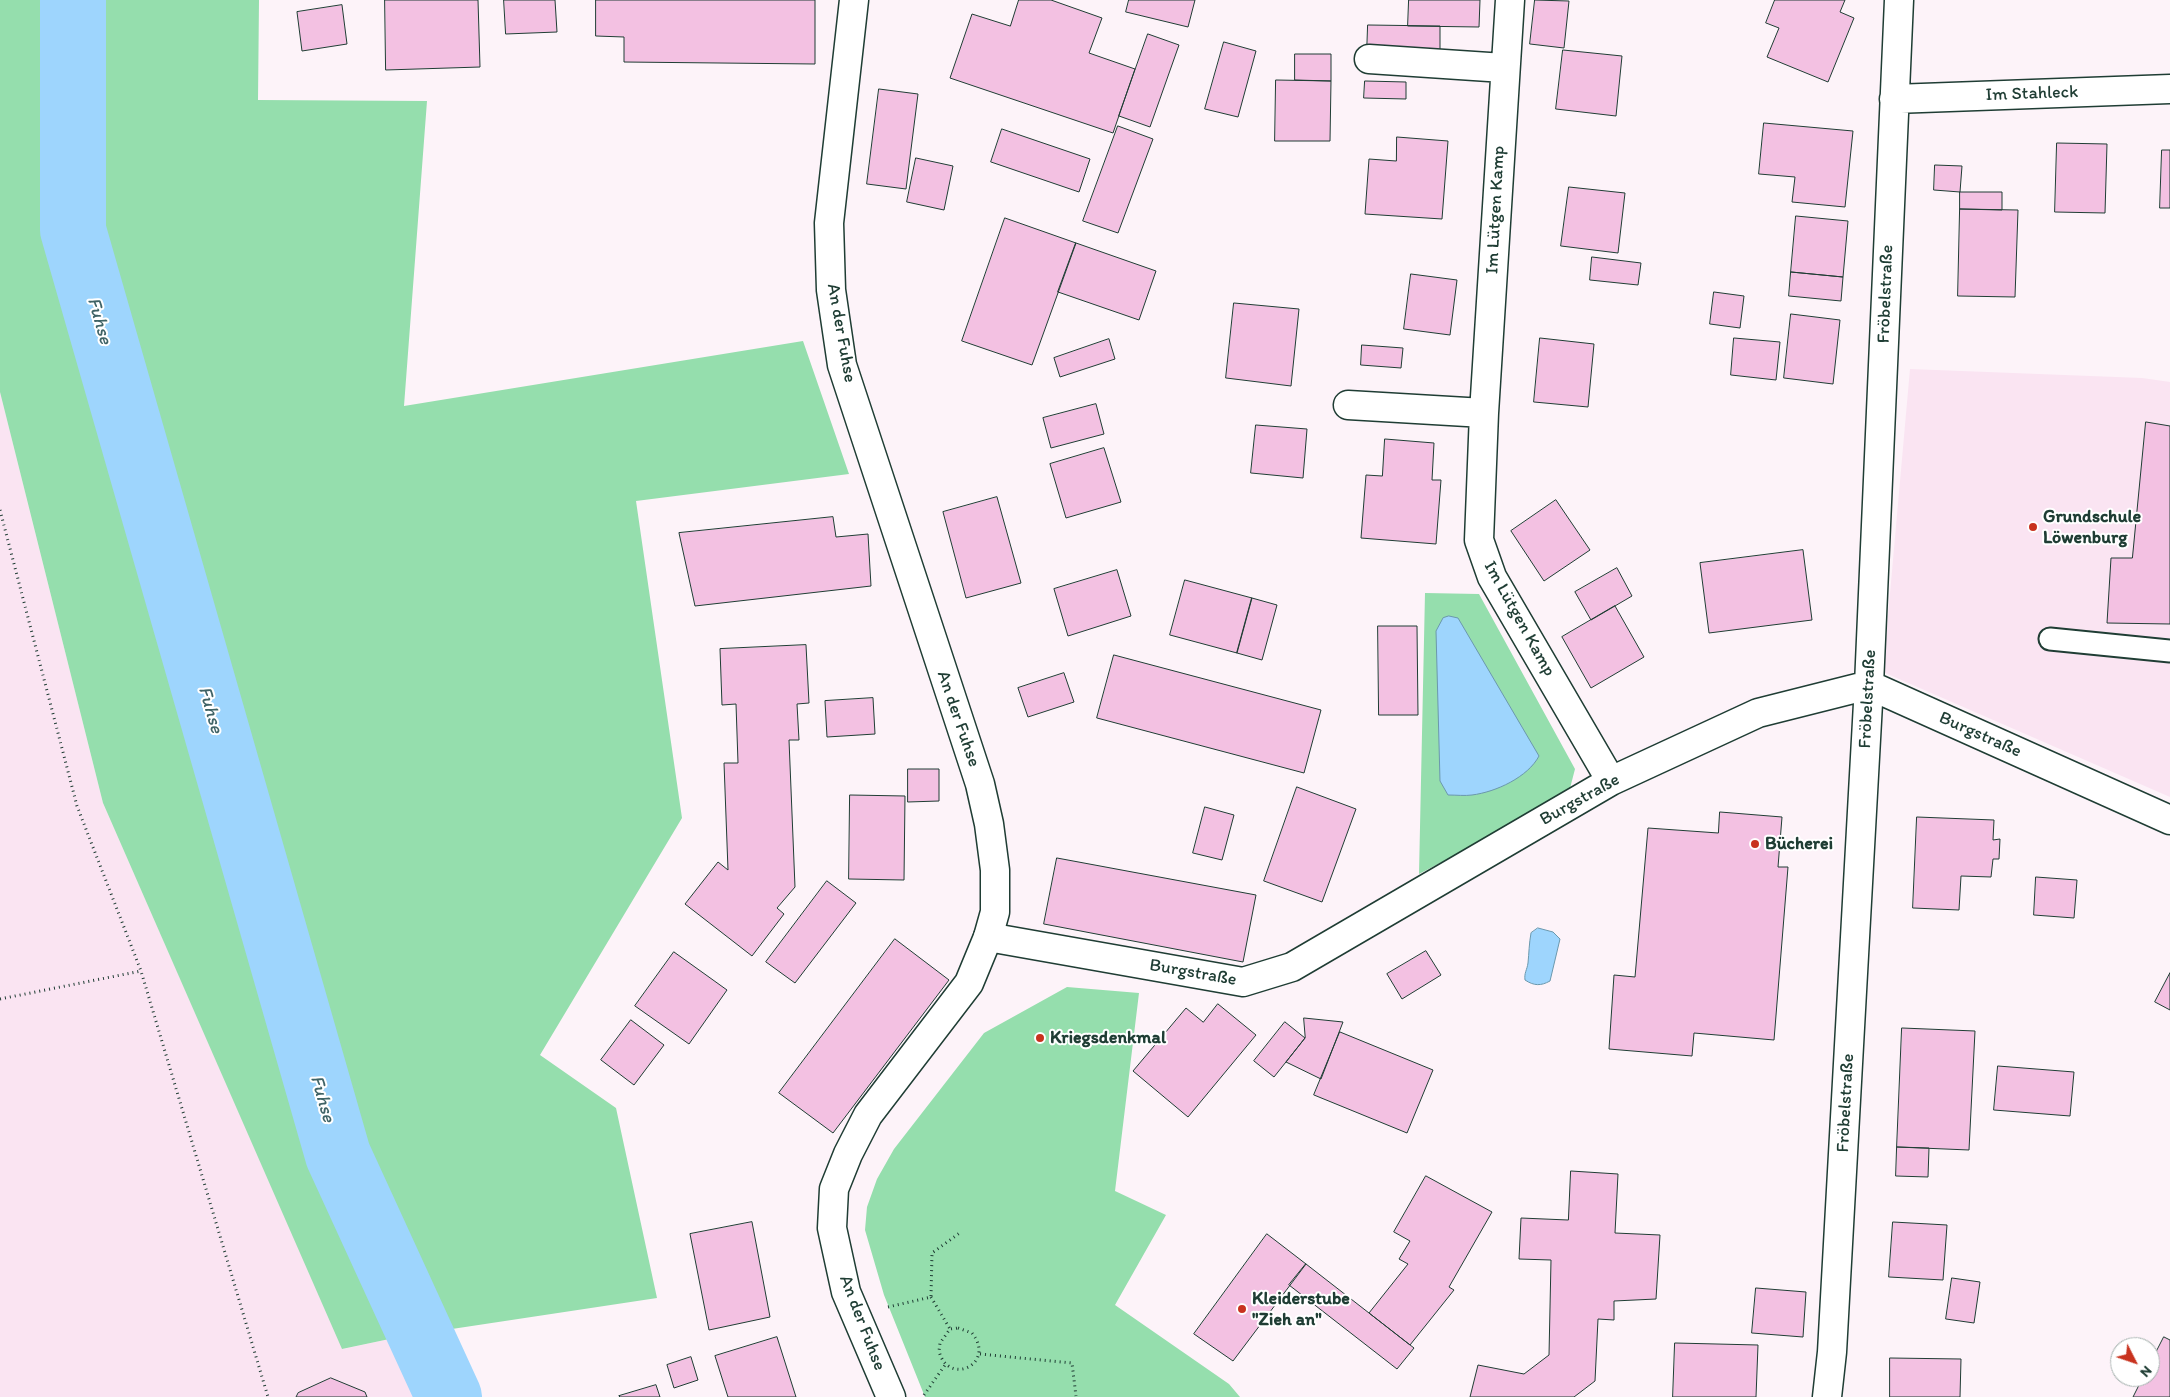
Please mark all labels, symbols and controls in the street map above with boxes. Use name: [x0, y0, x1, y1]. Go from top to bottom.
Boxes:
street label: Im Stahleck: [1985, 82, 2079, 106]
street label: Im Lütgen Kamp: [1482, 145, 1510, 275]
street label: Fröbelstraße: [1873, 244, 1899, 344]
street label: An der Fuhse: [822, 282, 860, 384]
water label: Fuhse: [81, 295, 117, 347]
place label: Grundschule Löwenburg: [2043, 506, 2141, 548]
marker: Grundschule Löwenburg: [2027, 521, 2039, 533]
street label: Im Lütgen Kamp: [1478, 558, 1560, 680]
street label: Fröbelstraße: [1855, 649, 1881, 749]
street label: An der Fuhse: [931, 668, 985, 770]
water label: Fuhse: [192, 684, 228, 736]
street label: Burgstraße: [1935, 707, 2025, 763]
street label: Burgstraße: [1536, 769, 1624, 831]
place label: Bücherei: [1765, 833, 1833, 855]
marker: Bücherei: [1749, 838, 1761, 850]
street label: Burgstraße: [1148, 955, 1238, 991]
place label: Kriegsdenkmal: [1050, 1027, 1166, 1049]
marker: Kriegsdenkmal: [1034, 1032, 1046, 1044]
street label: Fröbelstraße: [1833, 1053, 1859, 1153]
water label: Fuhse: [304, 1073, 340, 1125]
street label: An der Fuhse: [834, 1272, 890, 1374]
place label: Kleiderstube "Zieh an": [1252, 1288, 1350, 1330]
marker: Kleiderstube "Zieh an": [1236, 1303, 1248, 1315]
north arrow: [2110, 1337, 2160, 1387]
text: N: [2136, 1362, 2155, 1381]

